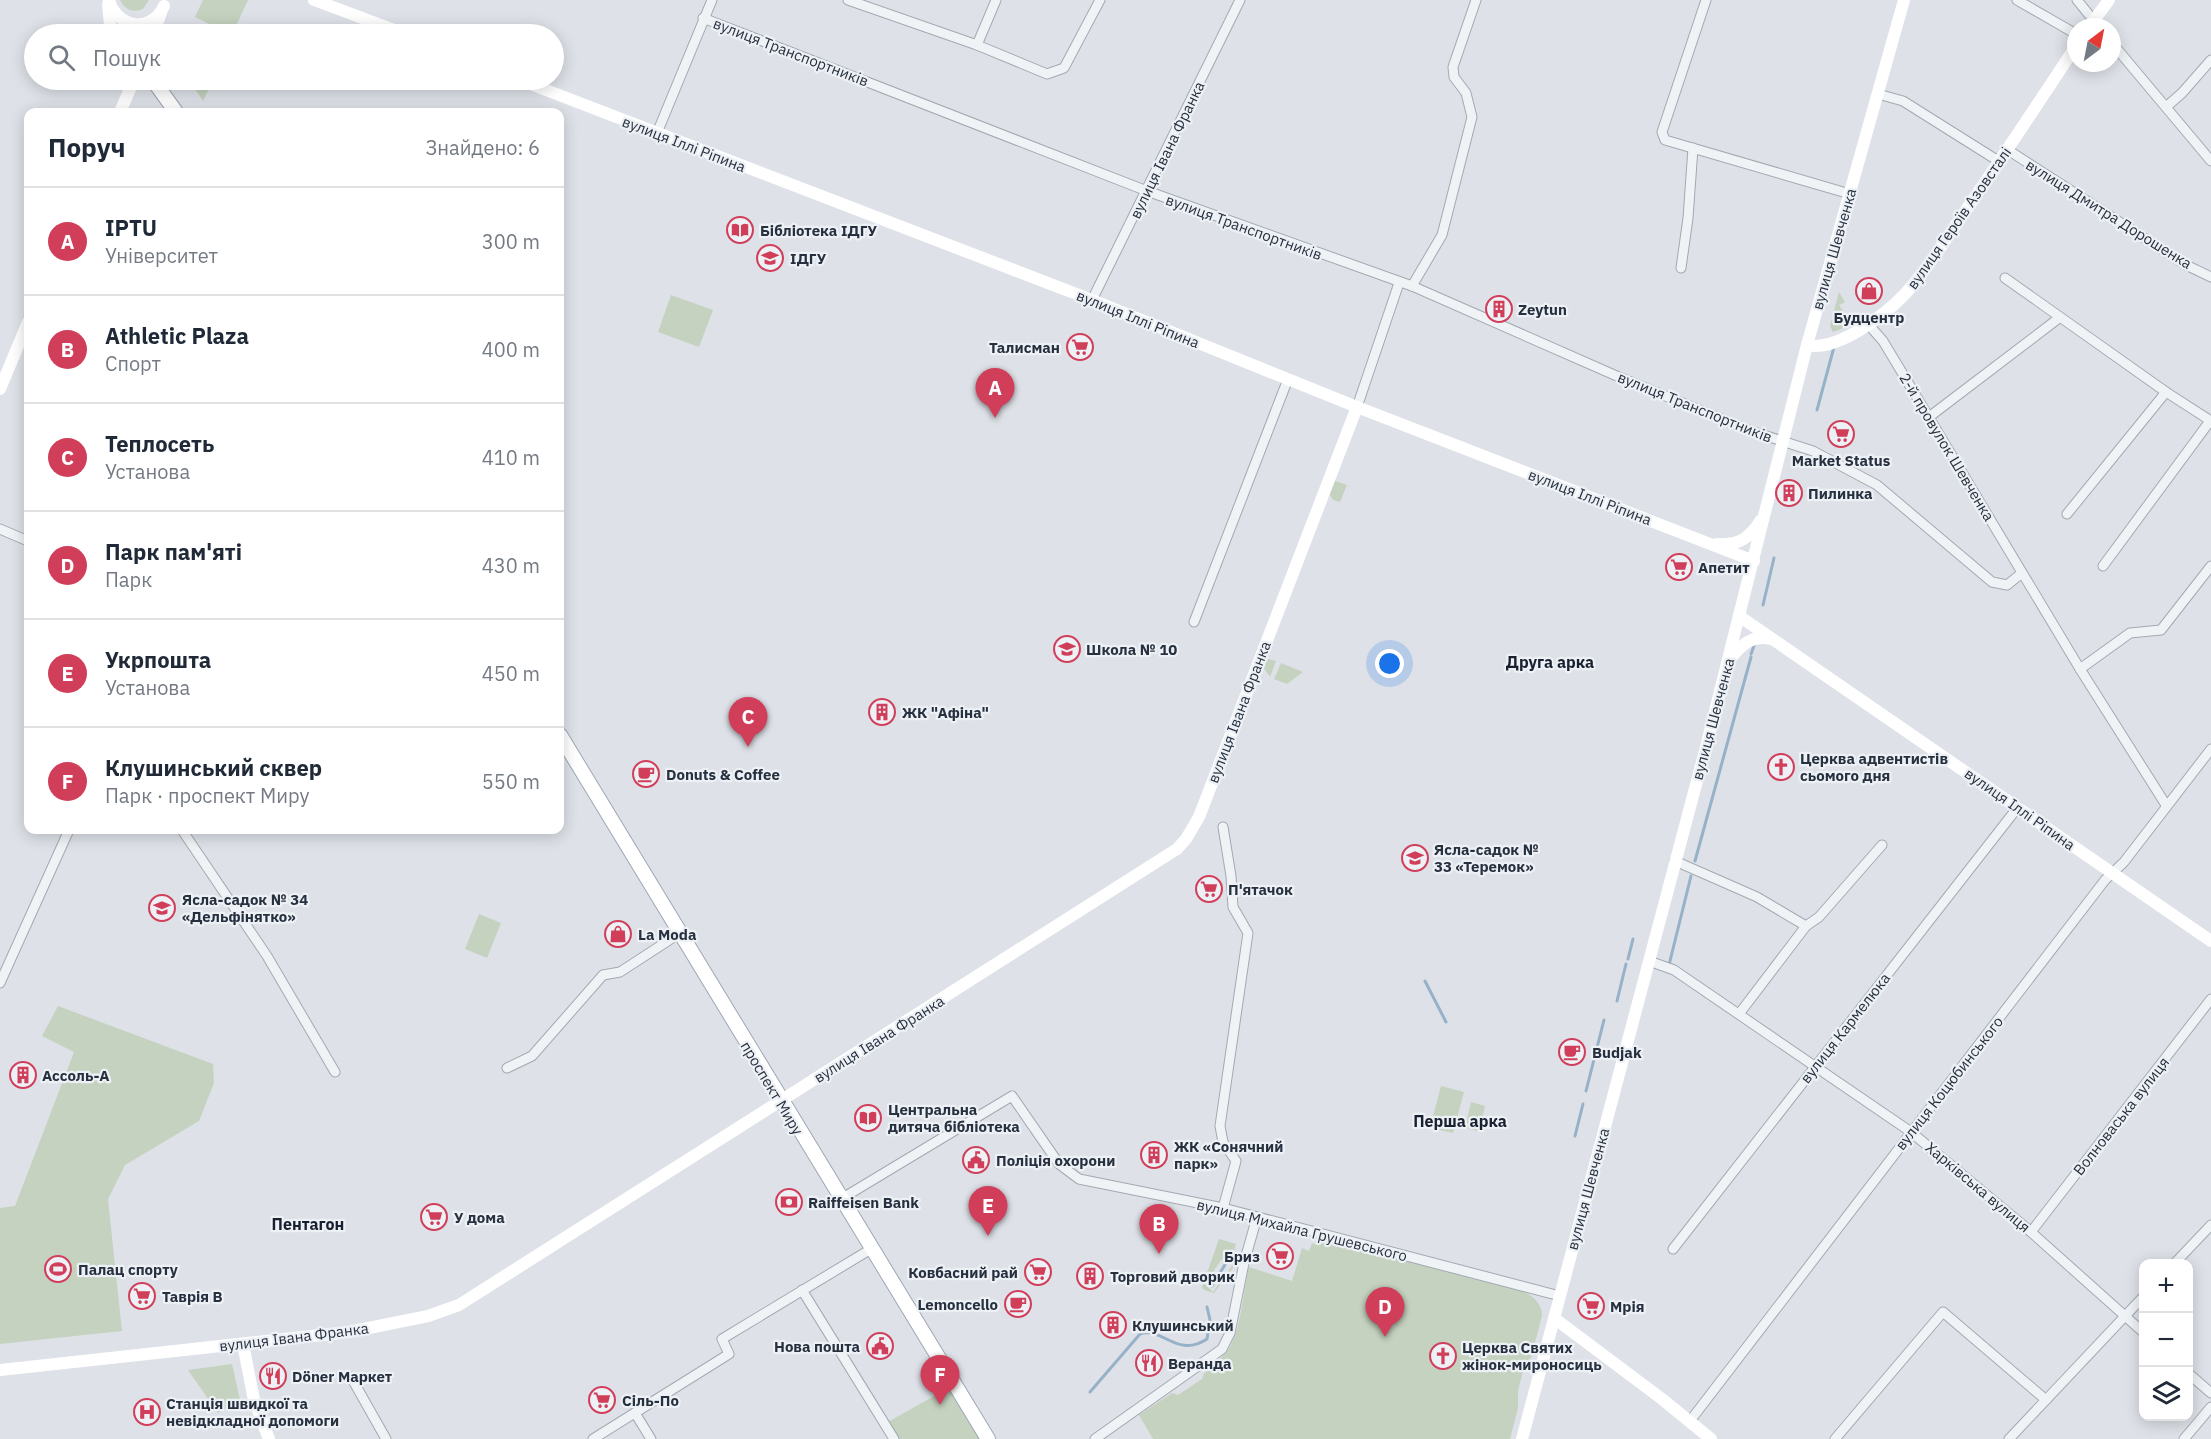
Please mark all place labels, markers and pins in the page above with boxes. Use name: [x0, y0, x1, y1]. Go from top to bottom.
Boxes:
library icon: Бібліотека ІДГУ: [725, 215, 755, 245]
place label: Бібліотека ІДГУ: [760, 221, 878, 240]
school or university icon: ІДГУ: [755, 243, 785, 273]
place label: ІДГУ: [790, 249, 827, 268]
shop icon: Будцентр: [1854, 276, 1884, 306]
building icon: Zeytun: [1484, 294, 1514, 324]
place label: Zeytun: [1518, 300, 1567, 319]
place label: Будцентр: [1834, 308, 1904, 327]
supermarket icon: Талисман: [1065, 332, 1095, 362]
place label: Талисман: [989, 338, 1060, 357]
pin: A: [976, 368, 1014, 418]
supermarket icon: Market Status: [1826, 419, 1856, 449]
place label: Market Status: [1792, 451, 1891, 470]
building icon: Пилинка: [1774, 478, 1804, 508]
place label: Пилинка: [1808, 484, 1873, 503]
supermarket icon: Апетит: [1664, 552, 1694, 582]
place label: Апетит: [1698, 558, 1750, 577]
school or university icon: Школа № 10: [1052, 634, 1082, 664]
place label: Школа № 10: [1086, 640, 1177, 659]
building icon: ЖК "Афіна": [867, 697, 897, 727]
pin: C: [728, 698, 768, 747]
place label: ЖК "Афіна": [902, 703, 989, 722]
place label: Церква адвентистів сьомого дня: [1800, 749, 1948, 785]
church icon: Церква адвентистів сьомого дня: [1766, 752, 1796, 782]
cafe icon: Donuts & Coffee: [631, 759, 661, 789]
place label: Donuts & Coffee: [666, 765, 780, 784]
place label: Ясла-садок № 33 «Теремок»: [1434, 840, 1539, 876]
school or university icon: Ясла-садок № 33 «Теремок»: [1400, 843, 1430, 873]
supermarket icon: П'ятачок: [1194, 874, 1224, 904]
place label: П'ятачок: [1228, 880, 1293, 899]
place label: Ясла-садок № 34 «Дельфінятко»: [182, 890, 308, 926]
school or university icon: Ясла-садок № 34 «Дельфінятко»: [147, 893, 177, 923]
shop icon: La Moda: [603, 919, 633, 949]
place label: La Moda: [638, 925, 697, 944]
cafe icon: Budjak: [1557, 1037, 1587, 1067]
place label: Budjak: [1592, 1043, 1642, 1062]
building icon: Ассоль-А: [8, 1060, 38, 1090]
place label: Ассоль-А: [42, 1066, 110, 1085]
place label: Центральна дитяча бібліотека: [888, 1100, 1020, 1136]
library icon: Центральна дитяча бібліотека: [853, 1103, 883, 1133]
place label: ЖК «Сонячний парк»: [1174, 1137, 1283, 1173]
building icon: ЖК «Сонячний парк»: [1139, 1140, 1169, 1170]
public building icon: Поліція охорони: [961, 1145, 991, 1175]
place label: Поліція охорони: [996, 1151, 1115, 1170]
pin: E: [968, 1186, 1008, 1236]
bank icon: Raiffeisen Bank: [774, 1187, 804, 1217]
place label: Raiffeisen Bank: [808, 1193, 919, 1212]
supermarket icon: У дома: [419, 1202, 449, 1232]
pin: B: [1140, 1204, 1178, 1254]
place label: У дома: [454, 1208, 505, 1227]
supermarket icon: Бриз: [1265, 1241, 1295, 1271]
place label: Бриз: [1224, 1247, 1260, 1266]
sports icon: Палац спорту: [43, 1254, 73, 1284]
supermarket icon: Ковбасний рай: [1023, 1257, 1053, 1287]
place label: Палац спорту: [78, 1260, 178, 1279]
building icon: Торговий дворик: [1075, 1261, 1105, 1291]
place label: Ковбасний рай: [908, 1263, 1018, 1282]
place label: Торговий дворик: [1110, 1267, 1235, 1286]
supermarket icon: Таврія В: [127, 1281, 157, 1311]
place label: Таврія В: [162, 1287, 223, 1306]
pin: D: [1366, 1288, 1404, 1337]
cafe icon: Lemoncello: [1003, 1289, 1033, 1319]
supermarket icon: Мрія: [1576, 1291, 1606, 1321]
place label: Lemoncello: [917, 1295, 998, 1314]
place label: Мрія: [1610, 1297, 1644, 1316]
building icon: Клушинський: [1098, 1310, 1128, 1340]
place label: Клушинський: [1132, 1316, 1234, 1335]
public building icon: Нова пошта: [865, 1331, 895, 1361]
place label: Нова пошта: [774, 1337, 860, 1356]
place label: Церква Святих жінок-мироносиць: [1462, 1338, 1602, 1374]
church icon: Церква Святих жінок-мироносиць: [1428, 1341, 1458, 1371]
restaurant icon: Веранда: [1134, 1348, 1164, 1378]
place label: Веранда: [1168, 1354, 1232, 1373]
pin: F: [920, 1356, 960, 1405]
restaurant icon: Döner Маркет: [258, 1361, 288, 1391]
place label: Döner Маркет: [292, 1367, 393, 1386]
supermarket icon: Сіль-По: [587, 1385, 617, 1415]
place label: Сіль-По: [622, 1391, 679, 1410]
place label: Станція швидкої та невідкладної допомоги: [166, 1394, 339, 1430]
hospital icon: Станція швидкої та невідкладної допомоги: [132, 1397, 162, 1427]

